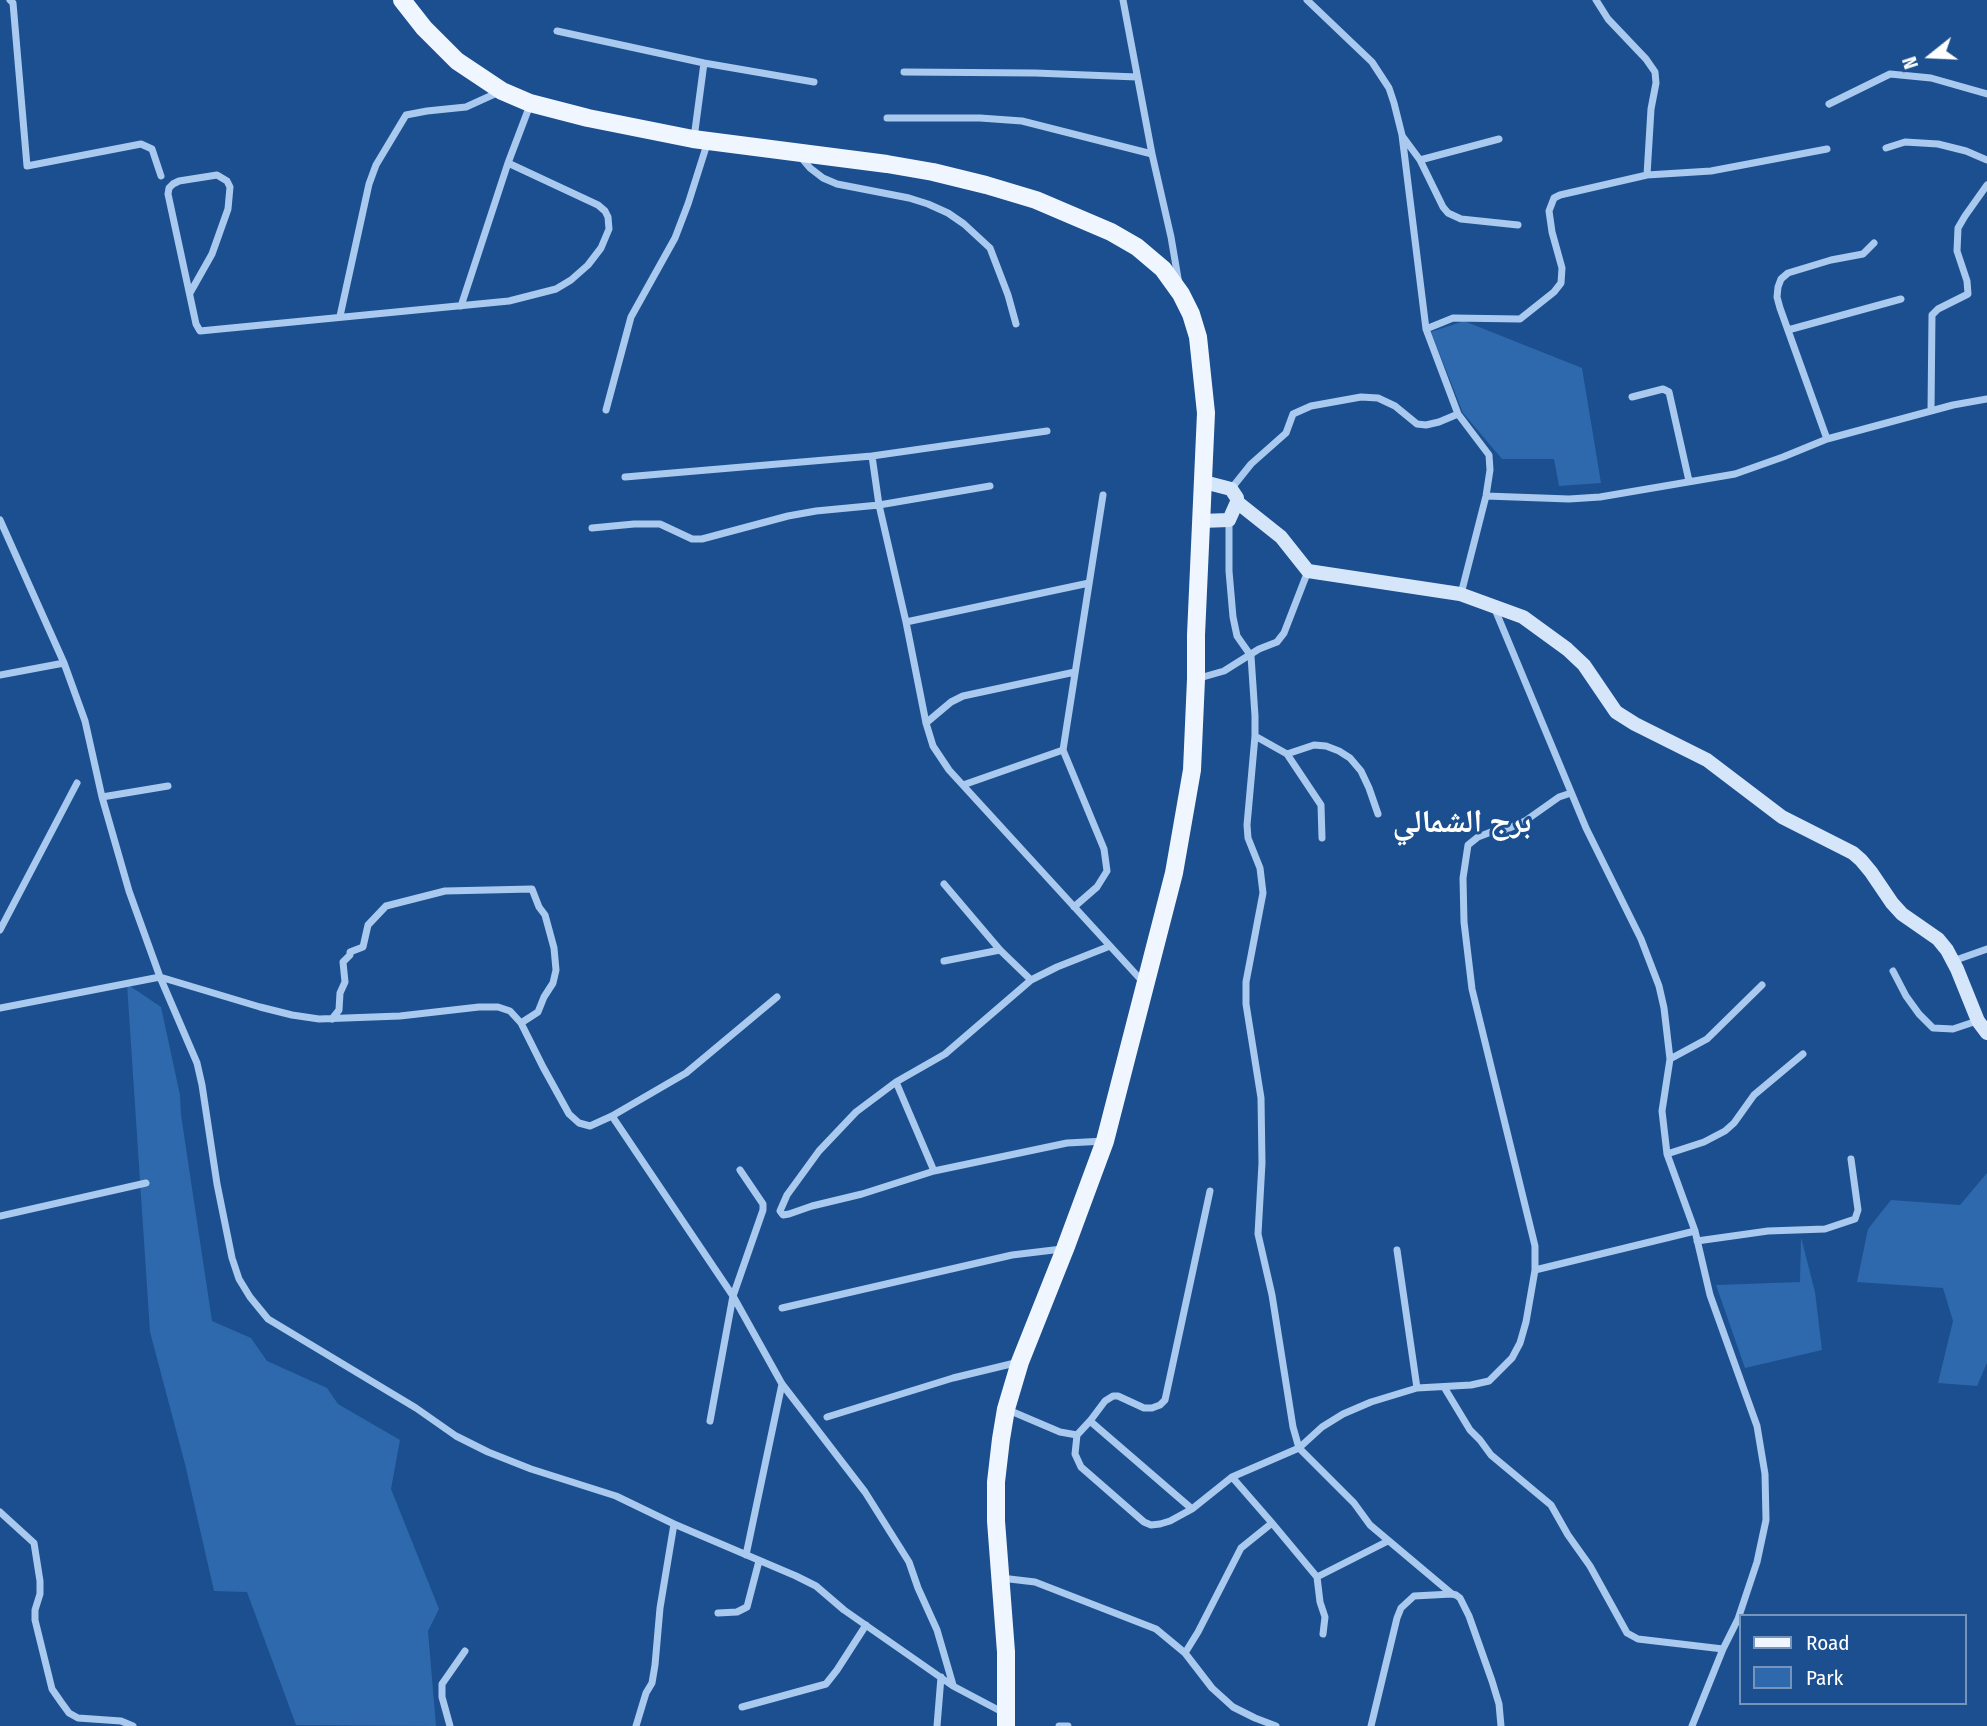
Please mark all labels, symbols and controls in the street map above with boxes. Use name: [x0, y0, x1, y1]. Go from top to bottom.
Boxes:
north arrow: [1896, 21, 1966, 91]
text: N: [1898, 54, 1923, 72]
district label: برج الشمالي: [1393, 804, 1531, 842]
legend: [1738, 1614, 1966, 1705]
text: Road: [1806, 1630, 1850, 1656]
text: Park: [1806, 1665, 1843, 1691]

